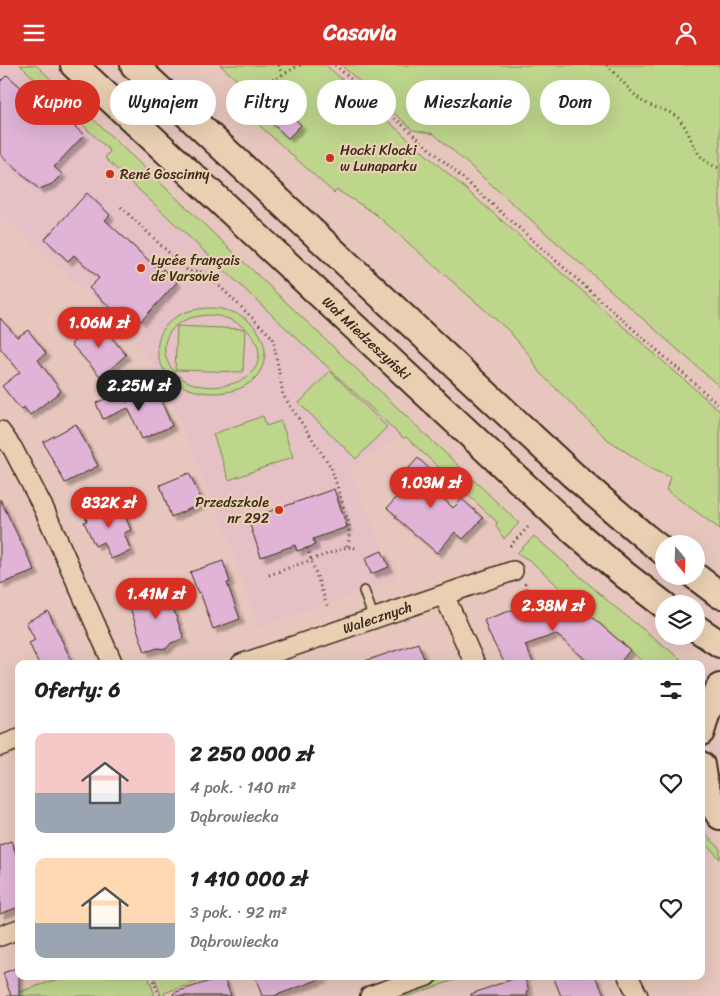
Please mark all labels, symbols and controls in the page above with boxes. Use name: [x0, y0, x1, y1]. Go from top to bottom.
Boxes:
text: Casavia: [323, 13, 397, 52]
icon: menu: [20, 19, 48, 47]
icon: person: [672, 19, 700, 47]
chip: Kupno: [15, 80, 100, 125]
chip: Wynajem: [110, 80, 216, 125]
chip: Filtry: [226, 80, 307, 125]
chip: Nowe: [317, 80, 396, 125]
chip: Mieszkanie: [406, 80, 530, 125]
chip: Dom: [540, 80, 610, 125]
place label: Hocki Klocki w Lunaparku: [340, 138, 418, 179]
marker: Hocki Klocki w Lunaparku: [324, 152, 336, 164]
place label: René Goscinny: [120, 162, 210, 187]
marker: René Goscinny: [104, 168, 116, 180]
place label: Lycée français de Varsovie: [151, 248, 240, 289]
marker: Lycée français de Varsovie: [135, 262, 147, 274]
street label: Wał Miedzeszyński: [316, 290, 418, 387]
pin: 1.06M zł: [47, 307, 151, 349]
text: 1.06M zł: [69, 308, 129, 337]
pin: 2.25M zł: [87, 369, 191, 412]
text: 2.25M zł: [107, 371, 171, 400]
pin: 1.03M zł: [379, 467, 483, 509]
text: 1.03M zł: [401, 468, 461, 497]
pin: 832K zł: [63, 487, 155, 529]
text: 832K zł: [82, 488, 136, 517]
place label: Przedszkole nr 292: [195, 490, 269, 531]
marker: Przedszkole nr 292: [273, 504, 285, 516]
north arrow: [655, 535, 705, 585]
map controls: [655, 535, 705, 645]
pin: 1.41M zł: [104, 577, 208, 620]
text: 1.41M zł: [127, 579, 185, 608]
pin: 2.38M zł: [501, 589, 605, 632]
text: 2.38M zł: [522, 591, 584, 620]
street label: Walecznych: [339, 594, 415, 641]
button: layers: [655, 595, 705, 645]
text: Oferty: 6: [35, 671, 120, 709]
icon: filters: [657, 676, 685, 704]
text: 2 250 000 zł: [190, 735, 313, 773]
icon: home: [75, 753, 135, 813]
icon: heart: [657, 769, 685, 797]
text: 4 pok. · 140 m²: [190, 773, 296, 802]
text: Dąbrowiecka: [190, 802, 279, 831]
text: 1 410 000 zł: [190, 860, 307, 898]
icon: home: [75, 878, 135, 938]
icon: heart: [657, 894, 685, 922]
text: 3 pok. · 92 m²: [190, 898, 287, 927]
text: Dąbrowiecka: [190, 927, 279, 956]

